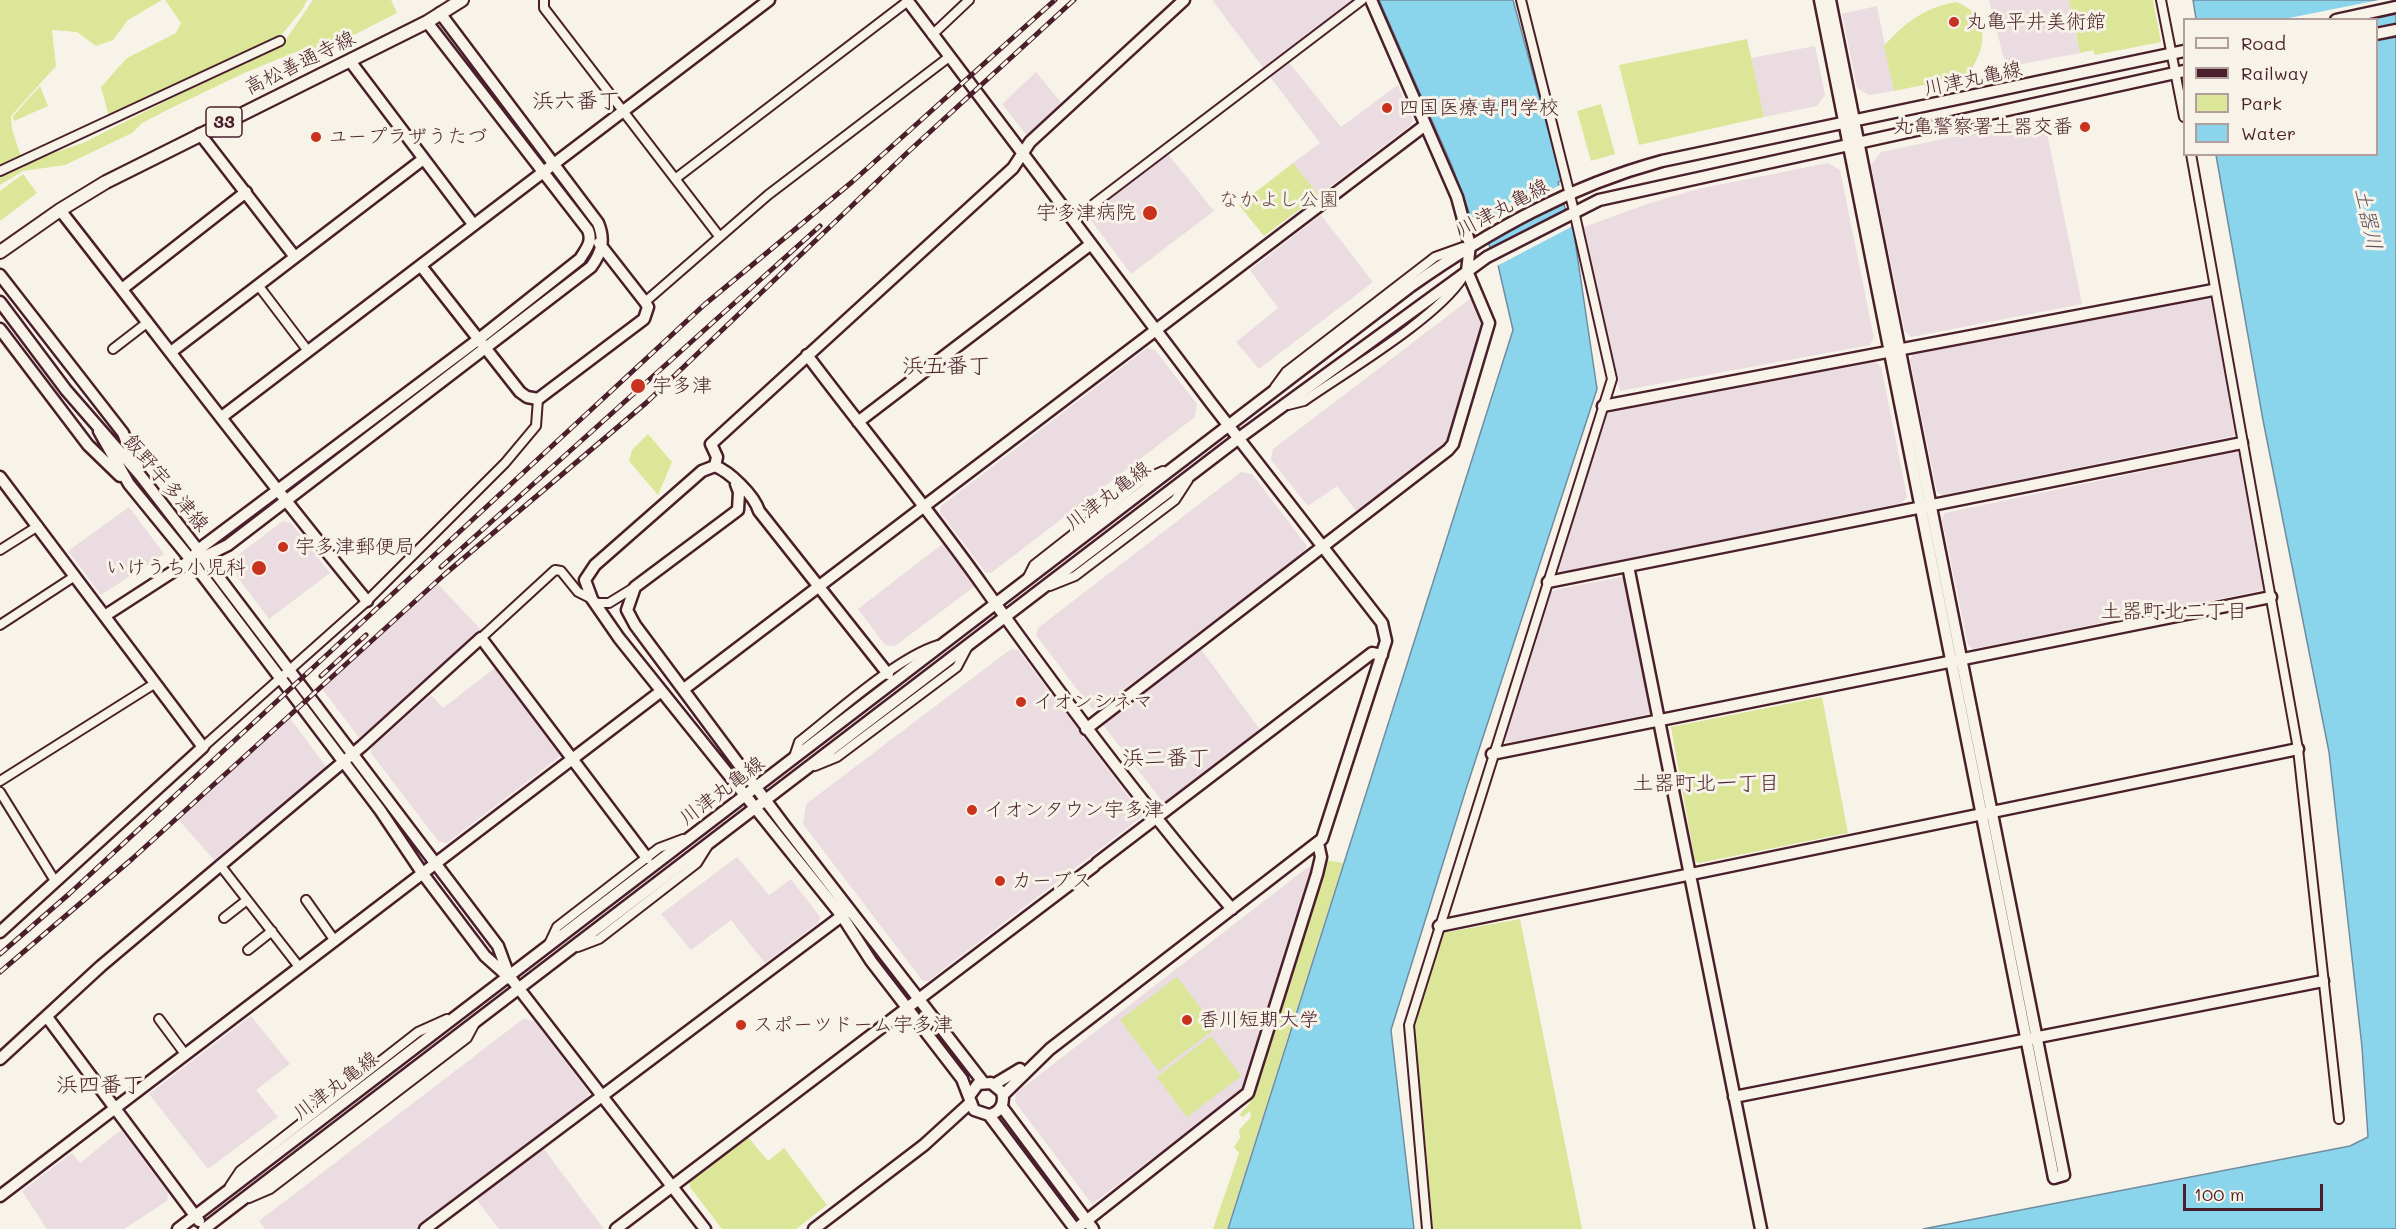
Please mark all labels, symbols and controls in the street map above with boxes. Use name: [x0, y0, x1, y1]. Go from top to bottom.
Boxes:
place label: 丸亀平井美術館: [1966, 10, 2106, 34]
marker: 丸亀平井美術館: [1947, 15, 1961, 29]
legend: [2183, 18, 2378, 156]
street label: 高松善通寺線: [241, 26, 359, 100]
text: Road: [2241, 31, 2286, 55]
street label: 川津丸亀線: [1922, 57, 2024, 101]
text: Railway: [2241, 61, 2308, 85]
district label: 浜六番丁: [532, 88, 620, 114]
text: Park: [2241, 91, 2282, 115]
place label: 四国医療専門学校: [1399, 96, 1559, 120]
marker: 四国医療専門学校: [1380, 101, 1394, 115]
road number: 33: [206, 107, 242, 137]
place label: 丸亀警察署土器交番: [1893, 115, 2073, 139]
marker: 丸亀警察署土器交番: [2078, 120, 2092, 134]
text: Water: [2241, 121, 2296, 145]
place label: ユープラザうたづ: [328, 125, 487, 149]
marker: ユープラザうたづ: [309, 130, 323, 144]
street label: 川津丸亀線: [1453, 174, 1553, 242]
water label: 土器川: [2349, 186, 2387, 252]
park label: なかよし公園: [1219, 188, 1339, 212]
place label: 宇多津病院: [1036, 201, 1136, 225]
marker: 宇多津病院: [1141, 204, 1159, 222]
district label: 浜五番丁: [902, 353, 990, 379]
place label: 宇多津: [652, 374, 712, 398]
marker: 宇多津: [629, 377, 647, 395]
street label: 飯野宇多津線: [118, 429, 214, 537]
street label: 川津丸亀線: [1061, 456, 1155, 536]
place label: 宇多津郵便局: [295, 535, 415, 559]
marker: 宇多津郵便局: [276, 540, 290, 554]
place label: いけうち小児科: [106, 556, 246, 580]
marker: いけうち小児科: [250, 559, 268, 577]
district label: 土器町北二丁目: [2101, 599, 2247, 625]
place label: イオンシネマ: [1033, 690, 1153, 714]
marker: イオンシネマ: [1014, 695, 1028, 709]
district label: 浜二番丁: [1122, 745, 1210, 771]
street label: 川津丸亀線: [675, 751, 769, 831]
district label: 土器町北一丁目: [1633, 771, 1779, 797]
place label: イオンタウン宇多津: [984, 798, 1164, 822]
marker: イオンタウン宇多津: [965, 803, 979, 817]
place label: カーブス: [1012, 869, 1092, 893]
marker: カーブス: [993, 874, 1007, 888]
place label: 香川短期大学: [1199, 1008, 1319, 1032]
place label: スポーツドーム宇多津: [753, 1013, 953, 1037]
marker: 香川短期大学: [1180, 1013, 1194, 1027]
marker: スポーツドーム宇多津: [734, 1018, 748, 1032]
street label: 川津丸亀線: [289, 1046, 383, 1126]
district label: 浜四番丁: [56, 1072, 144, 1098]
scale bar: [2186, 1172, 2326, 1210]
text: 100 m: [2194, 1182, 2244, 1206]

